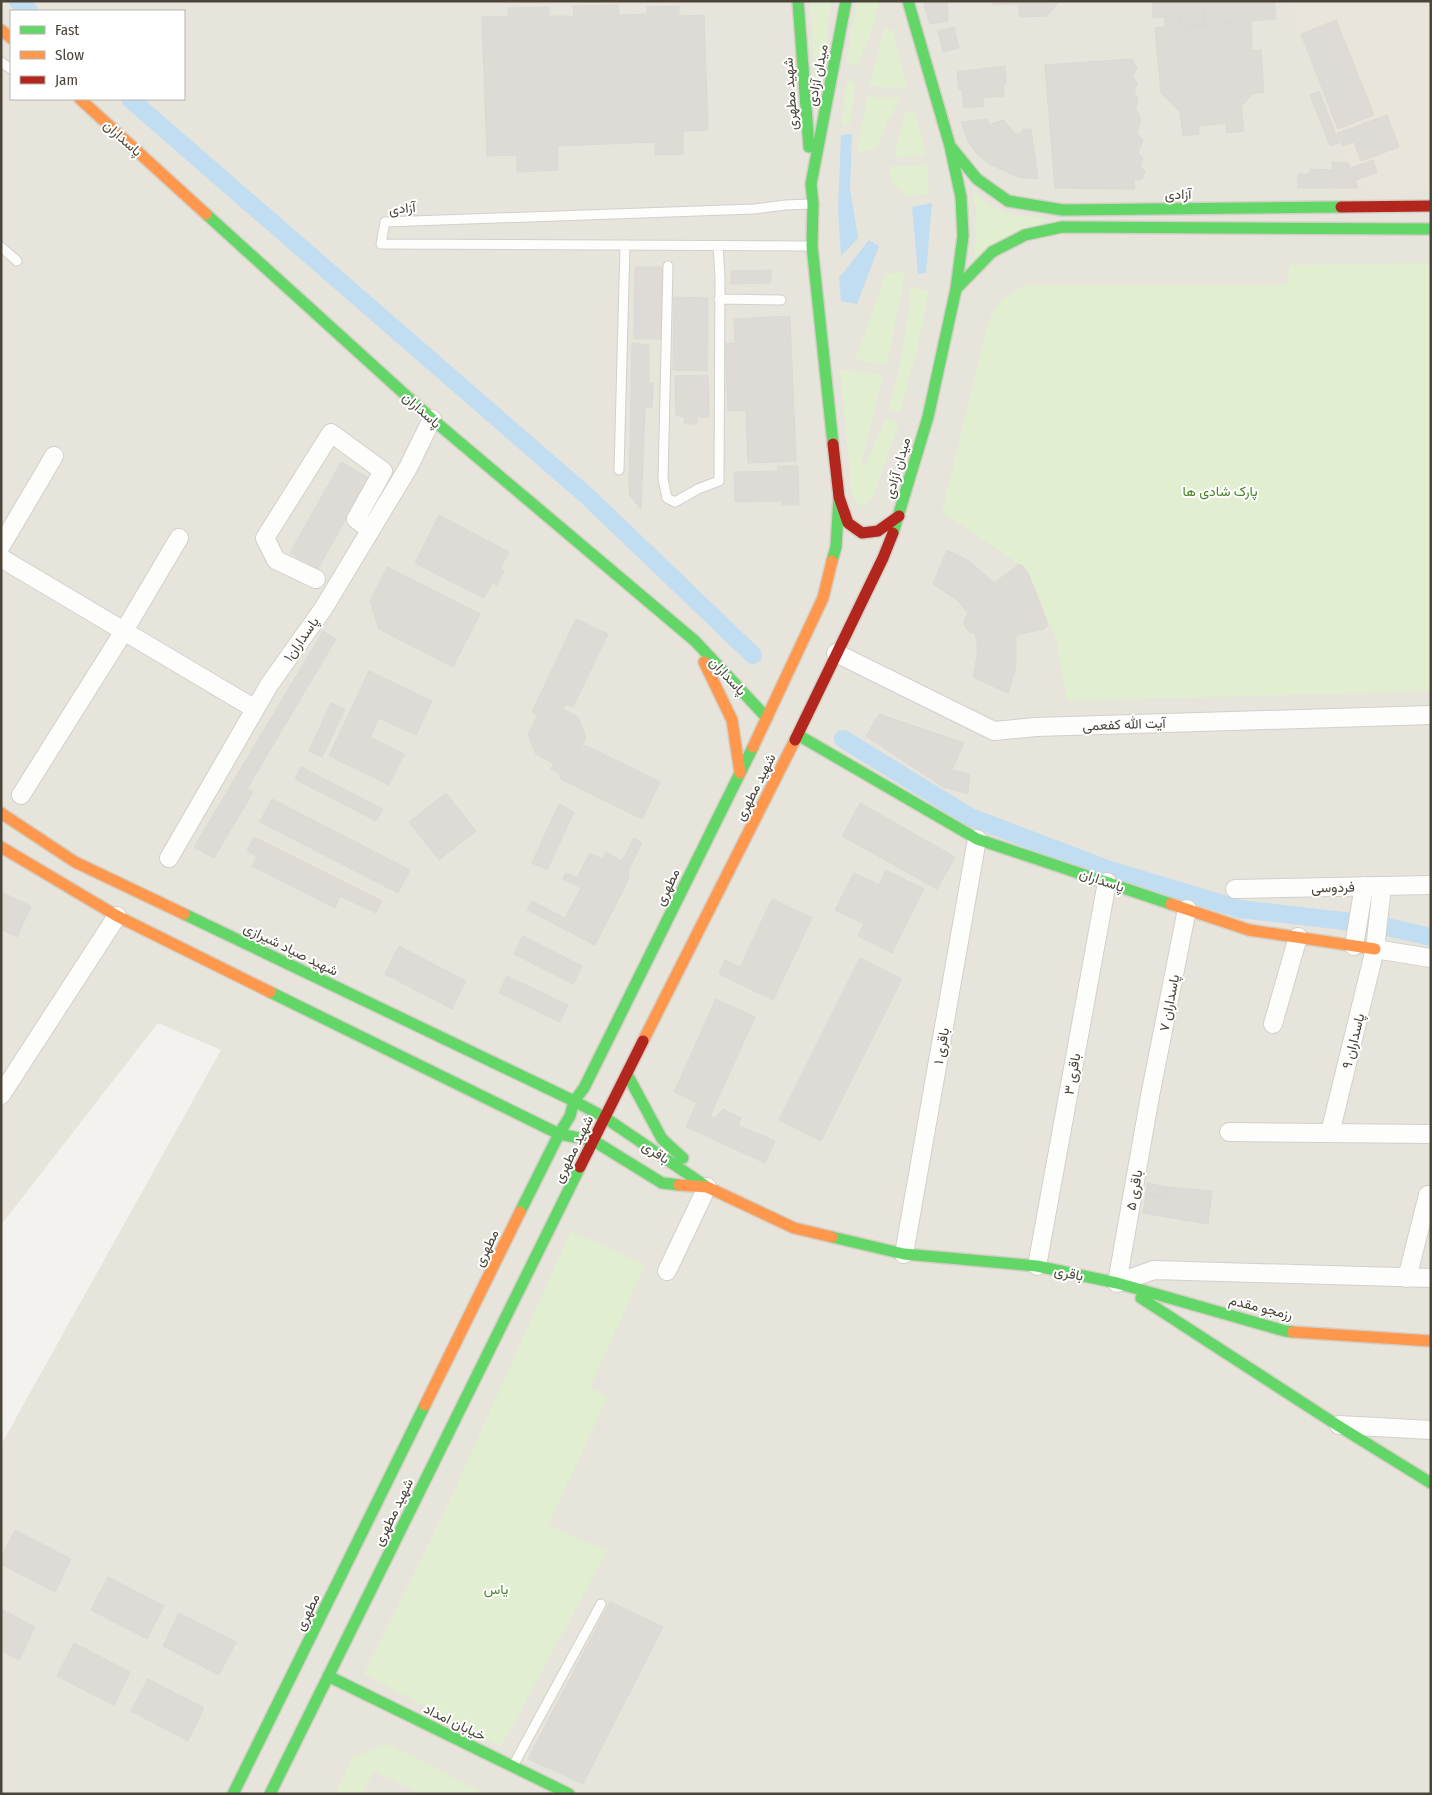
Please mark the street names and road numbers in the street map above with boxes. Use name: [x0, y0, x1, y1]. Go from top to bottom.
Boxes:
street label: میدان آزادی: [803, 43, 832, 108]
street label: شهید مطهری: [779, 57, 802, 131]
street label: پاسداران: [99, 117, 146, 161]
street label: آزادی: [1164, 186, 1193, 203]
street label: آزادی: [388, 198, 418, 218]
street label: پاسداران: [398, 389, 445, 433]
street label: میدان آزادی: [881, 436, 914, 501]
street label: پاسداران۱: [280, 614, 324, 665]
street label: پاسداران: [705, 654, 750, 700]
street label: آیت الله کفعمی: [1082, 714, 1168, 734]
street label: شهید مطهری: [731, 751, 780, 824]
street label: پاسداران: [1077, 865, 1127, 897]
street label: مطهری: [651, 866, 684, 909]
street label: فردوسی: [1311, 879, 1355, 896]
street label: شهید صیاد شیرازی: [241, 919, 341, 980]
street label: پاسداران ۷: [1156, 973, 1184, 1033]
street label: پاسداران ۹: [1338, 1012, 1370, 1071]
street label: باقری ۱: [930, 1026, 953, 1066]
street label: باقری ۳: [1060, 1052, 1085, 1096]
street label: شهید مطهری: [550, 1113, 597, 1186]
street label: باقری: [639, 1137, 673, 1168]
street label: باقری ۵: [1123, 1168, 1146, 1212]
street label: مطهری: [470, 1227, 503, 1270]
street label: باقری: [1053, 1262, 1085, 1285]
street label: رزمجو مقدم: [1227, 1291, 1295, 1324]
street label: شهید مطهری: [370, 1476, 417, 1549]
street label: مطهری: [291, 1591, 324, 1634]
street label: خیابان امداد: [421, 1700, 489, 1745]

